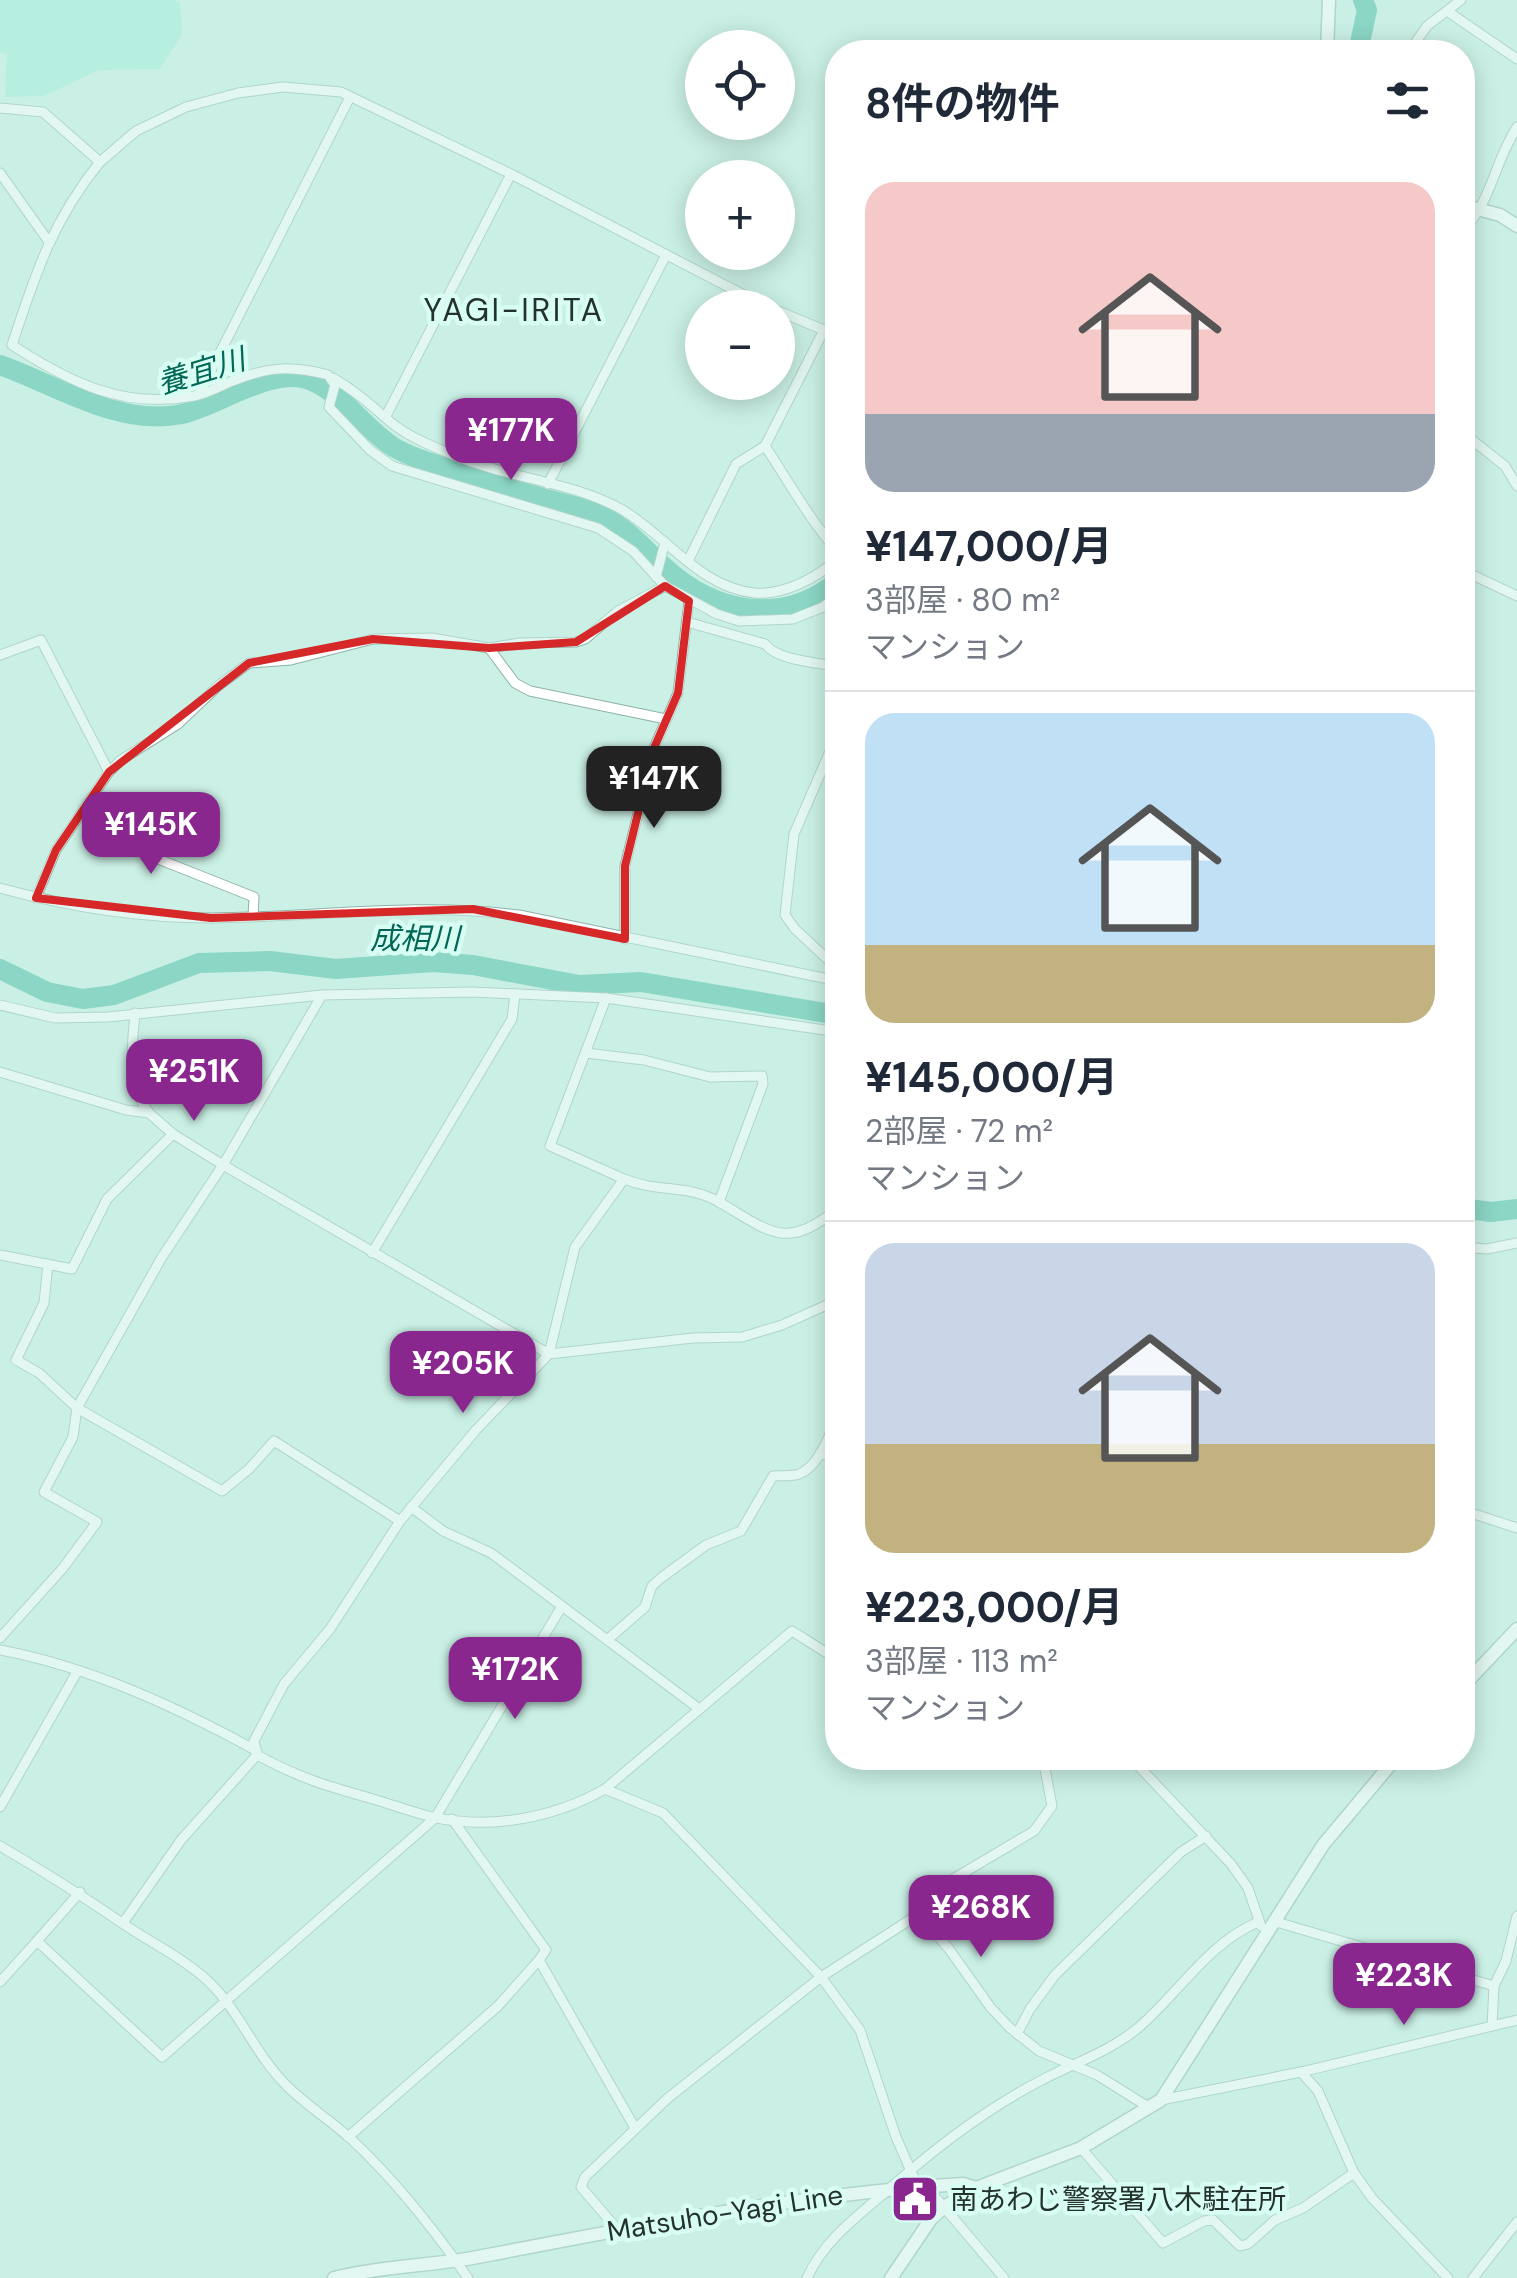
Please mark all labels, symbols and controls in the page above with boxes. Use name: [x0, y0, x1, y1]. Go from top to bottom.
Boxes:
map controls: [685, 30, 795, 400]
button: locate: [685, 30, 795, 140]
icon: filters: [1380, 73, 1435, 128]
text: 8件の物件: [865, 76, 1060, 131]
button: +: [685, 160, 795, 270]
icon: home: [1060, 247, 1240, 427]
district label: YAGI-IRITA: [424, 289, 604, 331]
button: −: [685, 290, 795, 400]
water label: 養宜川: [152, 338, 253, 403]
pin: ¥177K: [441, 398, 581, 483]
text: ¥177K: [467, 409, 555, 451]
text: ¥147,000/月: [865, 519, 1113, 574]
text: 3部屋 · 80 m²: [865, 579, 1060, 621]
text: マンション: [865, 626, 1025, 668]
pin: ¥147K: [584, 746, 724, 831]
text: ¥147K: [608, 757, 700, 799]
icon: home: [1060, 778, 1240, 958]
pin: ¥145K: [81, 792, 221, 877]
text: ¥145K: [104, 803, 198, 845]
water label: 成相川: [370, 919, 463, 958]
pin: ¥251K: [124, 1039, 264, 1124]
text: ¥251K: [148, 1050, 240, 1092]
text: ¥145,000/月: [865, 1050, 1118, 1105]
text: 2部屋 · 72 m²: [865, 1110, 1053, 1152]
text: マンション: [865, 1157, 1025, 1199]
icon: home: [1060, 1308, 1240, 1488]
pin: ¥205K: [393, 1331, 533, 1416]
text: ¥205K: [412, 1342, 514, 1384]
text: ¥223,000/月: [865, 1580, 1123, 1635]
pin: ¥172K: [445, 1637, 585, 1722]
text: 3部屋 · 113 m²: [865, 1640, 1058, 1682]
text: ¥172K: [471, 1648, 559, 1690]
text: マンション: [865, 1687, 1025, 1729]
pin: ¥268K: [911, 1875, 1051, 1960]
text: ¥268K: [931, 1886, 1031, 1928]
pin: ¥223K: [1334, 1943, 1474, 2028]
text: ¥223K: [1355, 1954, 1453, 1996]
public building icon: 南あわじ警察署八木駐在所: [889, 2173, 941, 2225]
street label: Matsuho-Yagi Line: [604, 2176, 846, 2250]
place label: 南あわじ警察署八木駐在所: [950, 2181, 1286, 2218]

